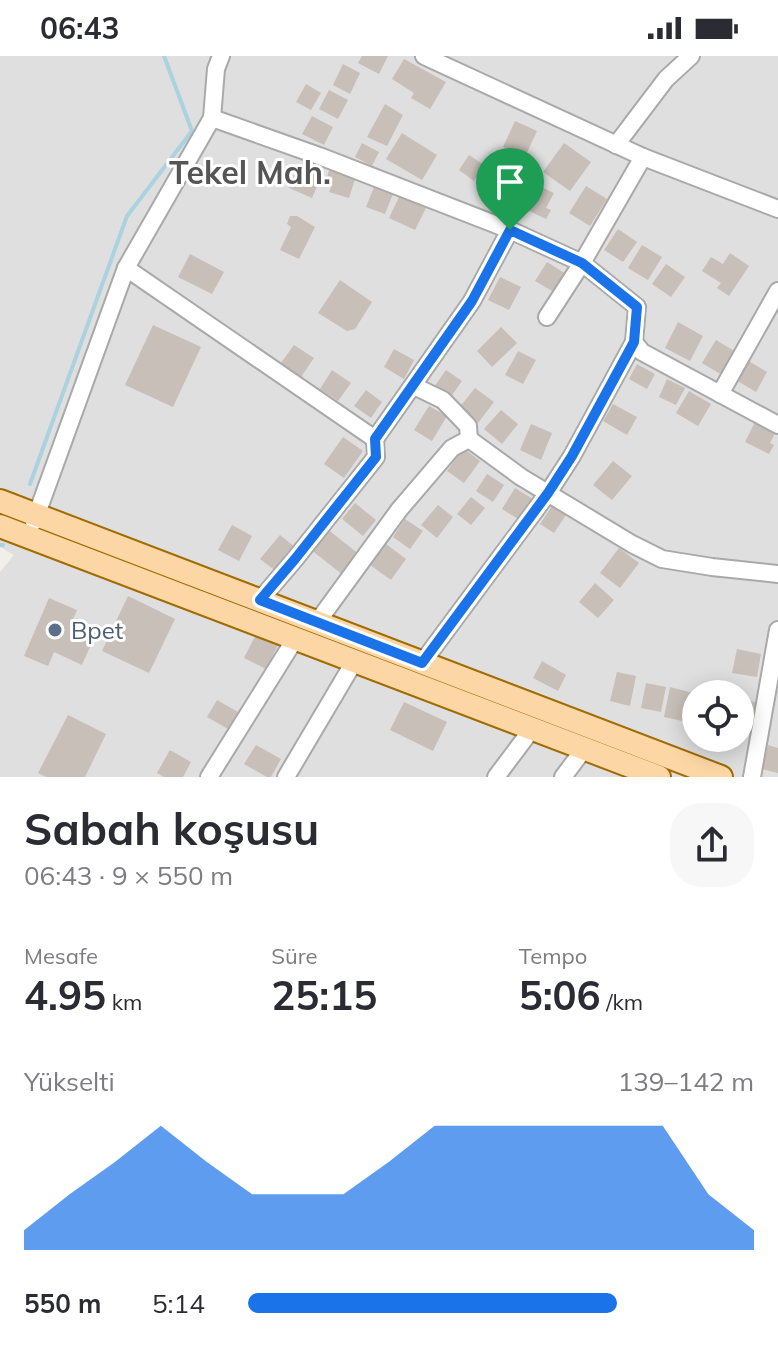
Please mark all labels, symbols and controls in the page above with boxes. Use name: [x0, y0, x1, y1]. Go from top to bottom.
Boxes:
text: 06:43: [40, 9, 119, 47]
pin: [476, 148, 544, 230]
district label: Tekel Mah.: [169, 152, 331, 192]
icon: arrive: [488, 160, 532, 204]
place label: Bpet: [71, 615, 123, 645]
marker: Bpet: [46, 621, 64, 639]
map controls: [682, 680, 754, 752]
button: locate: [682, 680, 754, 752]
text: Sabah koşusu: [24, 801, 319, 856]
button: share: [670, 803, 754, 887]
text: 06:43 · 9 × 550 m: [24, 859, 233, 892]
text: Mesafe: [24, 942, 98, 970]
text: Süre: [271, 942, 318, 970]
text: Tempo: [519, 942, 587, 970]
text: 4.95: [24, 970, 106, 1020]
text: 25:15: [271, 970, 377, 1020]
text: 5:06: [519, 970, 601, 1020]
text: km: [106, 988, 142, 1016]
text: /km: [601, 988, 643, 1016]
text: Yükselti: [24, 1065, 115, 1098]
text: 139–142 m: [618, 1065, 754, 1098]
text: 550 m: [24, 1287, 101, 1320]
text: 5:14: [152, 1287, 205, 1320]

